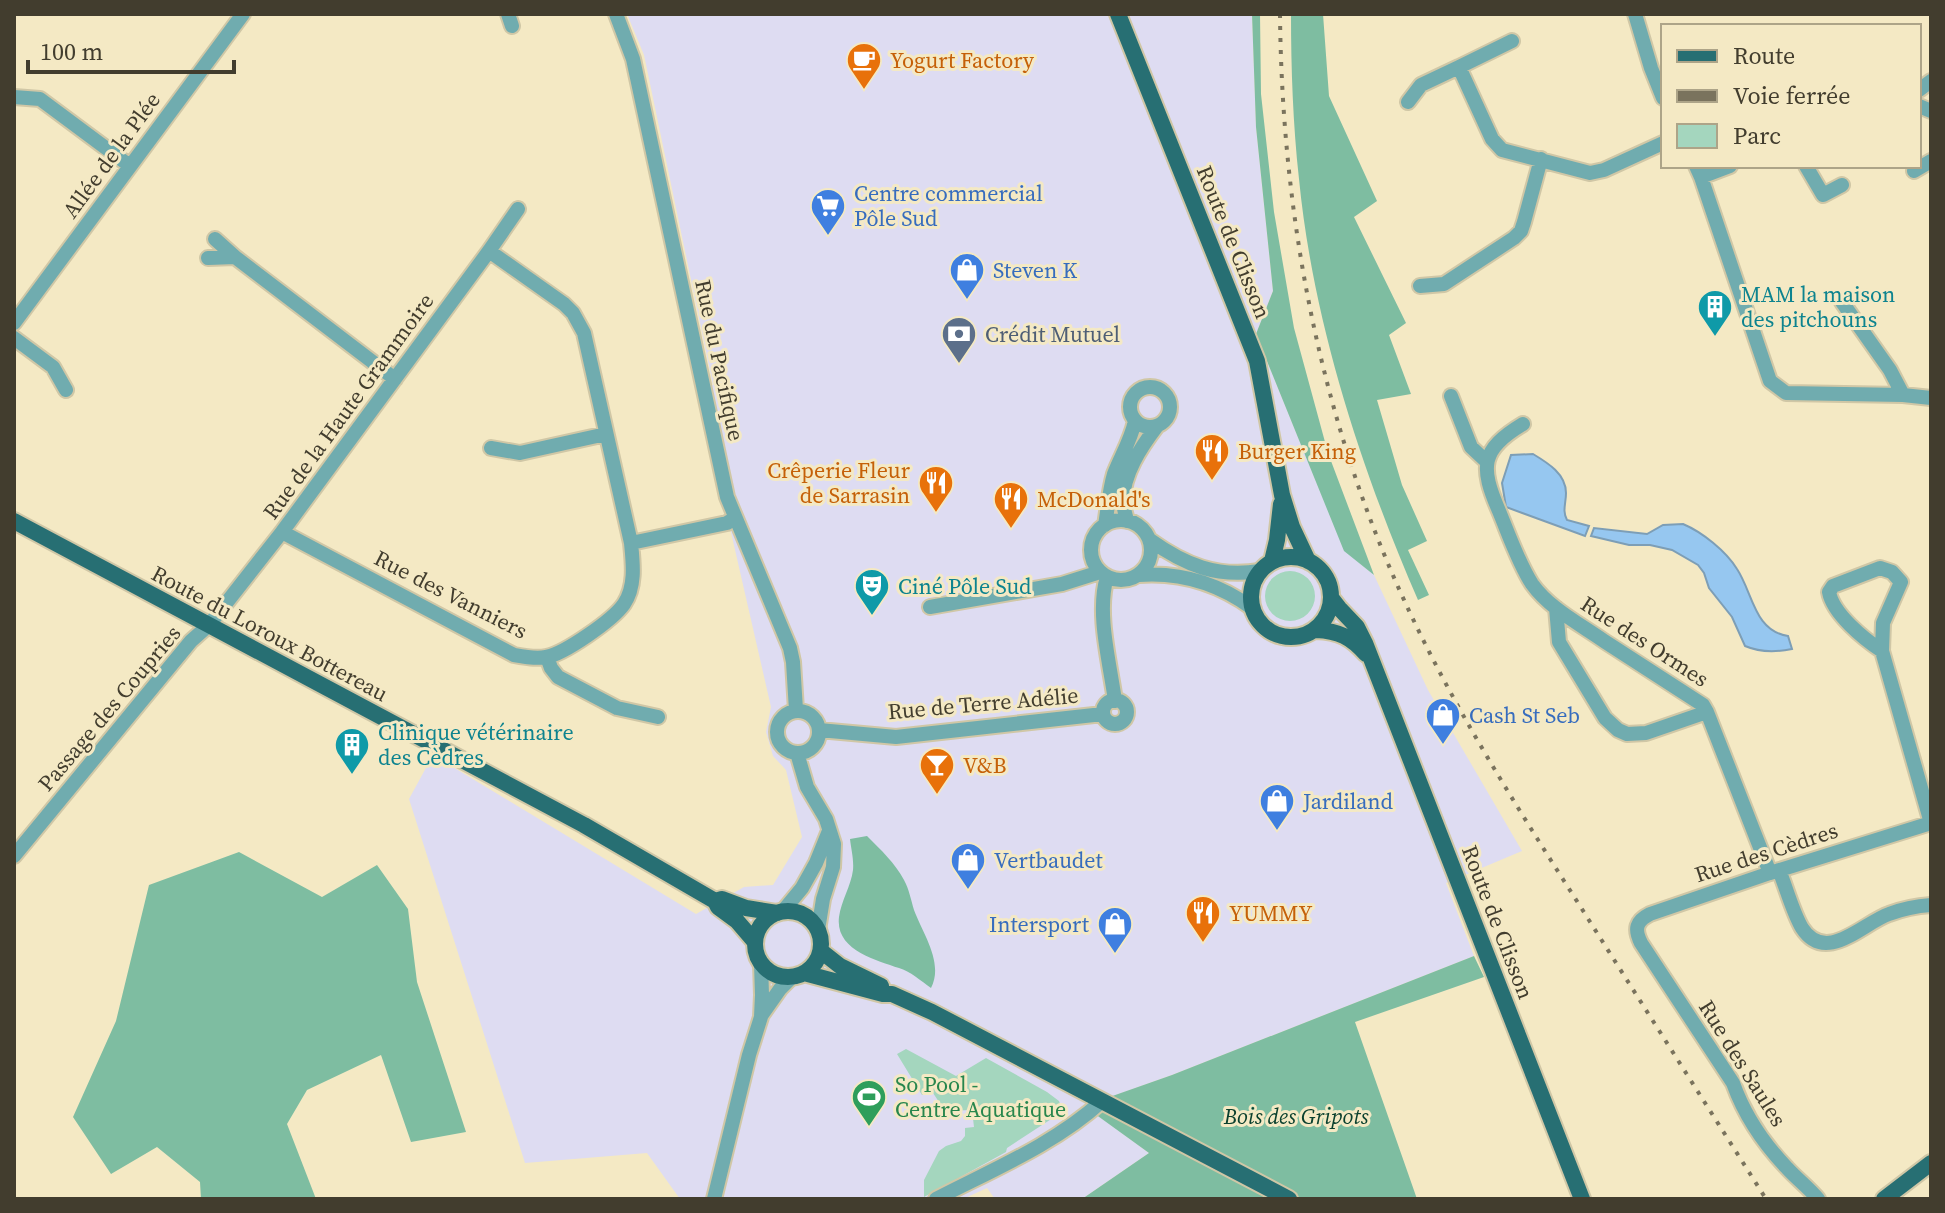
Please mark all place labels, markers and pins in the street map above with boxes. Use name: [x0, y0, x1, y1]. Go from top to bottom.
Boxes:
cafe icon: Yogurt Factory: [845, 41, 883, 91]
place label: Yogurt Factory: [890, 45, 1035, 75]
place label: Centre commercial Pôle Sud: [854, 178, 1043, 233]
supermarket icon: Centre commercial Pôle Sud: [809, 187, 847, 237]
shop icon: Steven K: [948, 251, 986, 301]
place label: Steven K: [993, 255, 1078, 285]
place label: MAM la maison des pitchouns: [1741, 279, 1895, 334]
building icon: MAM la maison des pitchouns: [1696, 288, 1734, 338]
bank icon: Crédit Mutuel: [940, 315, 978, 365]
place label: Crédit Mutuel: [985, 319, 1120, 349]
restaurant icon: Burger King: [1193, 432, 1231, 482]
place label: Burger King: [1238, 436, 1356, 466]
place label: Crêperie Fleur de Sarrasin: [767, 455, 911, 510]
restaurant icon: Crêperie Fleur de Sarrasin: [917, 464, 955, 514]
restaurant icon: McDonald's: [992, 480, 1030, 530]
place label: McDonald's: [1037, 484, 1151, 514]
theatre icon: Ciné Pôle Sud: [853, 567, 891, 617]
place label: Ciné Pôle Sud: [898, 571, 1032, 601]
shop icon: Cash St Seb: [1424, 696, 1462, 746]
place label: Cash St Seb: [1469, 700, 1580, 730]
place label: Clinique vétérinaire des Cèdres: [378, 717, 574, 772]
building icon: Clinique vétérinaire des Cèdres: [333, 726, 371, 776]
bar icon: V&B: [918, 746, 956, 796]
place label: V&B: [963, 750, 1007, 780]
shop icon: Jardiland: [1258, 782, 1296, 832]
place label: Jardiland: [1302, 786, 1394, 816]
shop icon: Vertbaudet: [949, 841, 987, 891]
place label: Vertbaudet: [994, 845, 1104, 875]
restaurant icon: YUMMY: [1184, 894, 1222, 944]
place label: YUMMY: [1229, 898, 1312, 928]
shop icon: Intersport: [1096, 905, 1134, 955]
place label: Intersport: [989, 909, 1090, 939]
place label: So Pool - Centre Aquatique: [895, 1069, 1066, 1124]
sports icon: So Pool - Centre Aquatique: [850, 1078, 888, 1128]

